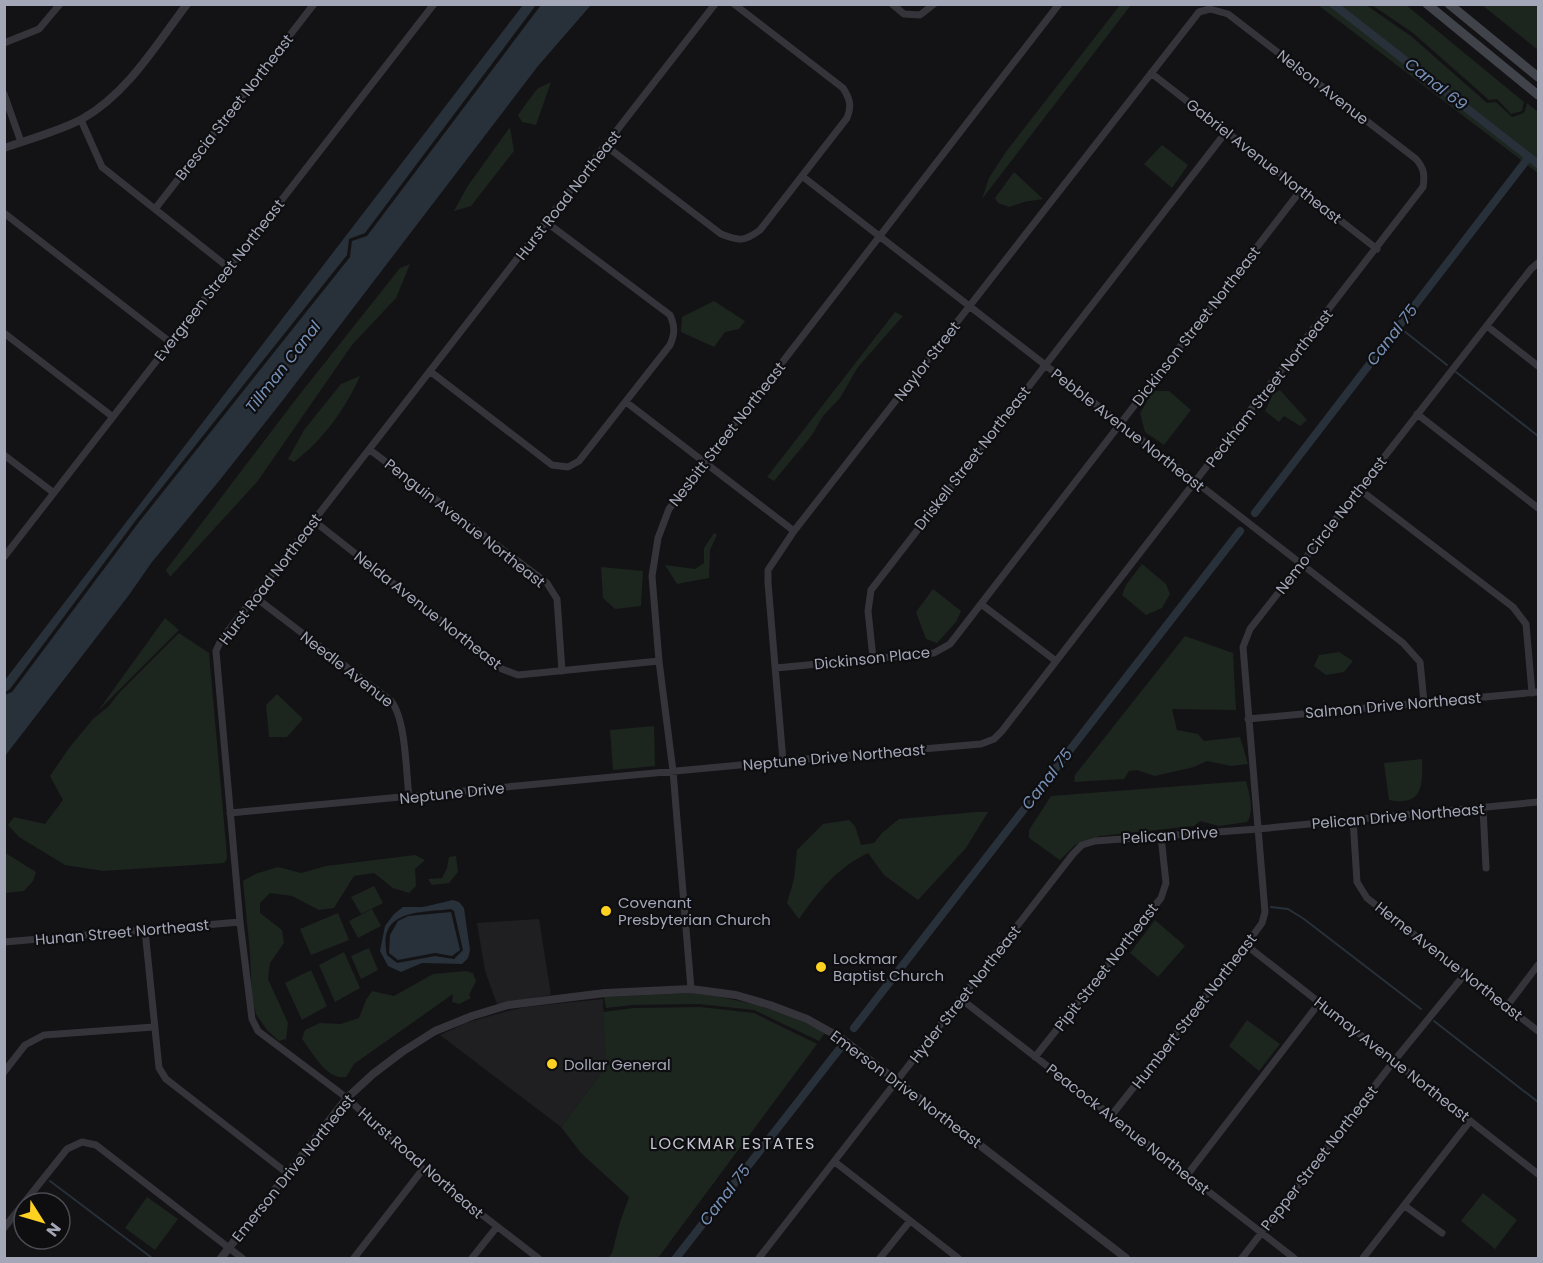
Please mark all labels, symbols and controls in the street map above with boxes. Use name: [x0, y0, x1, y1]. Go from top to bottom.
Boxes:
street label: Brescia Street Northeast: [170, 29, 298, 185]
street label: Nelson Avenue: [1273, 45, 1373, 129]
water label: Canal 69: [1400, 52, 1472, 116]
street label: Gabriel Avenue Northeast: [1182, 94, 1346, 228]
street label: Hurst Road Northeast: [511, 126, 625, 264]
street label: Evergreen Street Northeast: [149, 195, 289, 365]
street label: Dickinson Street Northeast: [1127, 242, 1265, 410]
water label: Canal 75: [1361, 300, 1423, 370]
street label: Peckham Street Northeast: [1201, 305, 1337, 471]
water label: Tillman Canal: [240, 316, 326, 418]
street label: Naylor Street: [889, 317, 965, 405]
street label: Nesbitt Street Northeast: [664, 357, 790, 511]
street label: Pebble Avenue Northeast: [1047, 364, 1209, 496]
street label: Driskell Street Northeast: [909, 382, 1035, 534]
street label: Nemo Circle Northeast: [1271, 452, 1391, 598]
street label: Penguin Avenue Northeast: [380, 454, 550, 592]
street label: Hurst Road Northeast: [214, 509, 326, 649]
street label: Nelda Avenue Northeast: [350, 546, 506, 674]
street label: Needle Avenue: [296, 626, 398, 712]
street label: Dickinson Place: [813, 641, 931, 675]
street label: Salmon Drive Northeast: [1304, 687, 1482, 723]
street label: Neptune Drive Northeast: [742, 739, 926, 775]
water label: Canal 75: [1016, 744, 1078, 814]
street label: Neptune Drive: [398, 777, 506, 809]
street label: Pelican Drive Northeast: [1311, 798, 1485, 834]
street label: Pelican Drive: [1121, 821, 1219, 849]
place label: Covenant Presbyterian Church: [618, 892, 771, 930]
street label: Herne Avenue Northeast: [1371, 897, 1527, 1025]
street label: Pipit Street Northeast: [1049, 899, 1163, 1035]
marker: Covenant Presbyterian Church: [599, 904, 613, 918]
street label: Hunan Street Northeast: [34, 914, 210, 950]
street label: Hyder Street Northeast: [905, 921, 1025, 1067]
street label: Humbert Street Northeast: [1127, 929, 1261, 1093]
place label: Lockmar Baptist Church: [833, 948, 944, 986]
marker: Lockmar Baptist Church: [814, 960, 828, 974]
street label: Humay Avenue Northeast: [1310, 992, 1474, 1126]
street label: Emerson Drive Northeast: [826, 1025, 986, 1153]
place label: Dollar General: [564, 1054, 671, 1075]
marker: Dollar General: [545, 1057, 559, 1071]
street label: Peacock Avenue Northeast: [1042, 1059, 1214, 1199]
street label: Pepper Street Northeast: [1256, 1081, 1382, 1235]
street label: Emerson Drive Northeast: [227, 1090, 359, 1246]
street label: Hurst Road Northeast: [354, 1103, 488, 1223]
district label: LOCKMAR ESTATES: [650, 1132, 816, 1155]
water label: Canal 75: [694, 1160, 756, 1230]
north arrow: [12, 1191, 72, 1251]
text: N: [41, 1218, 66, 1241]

